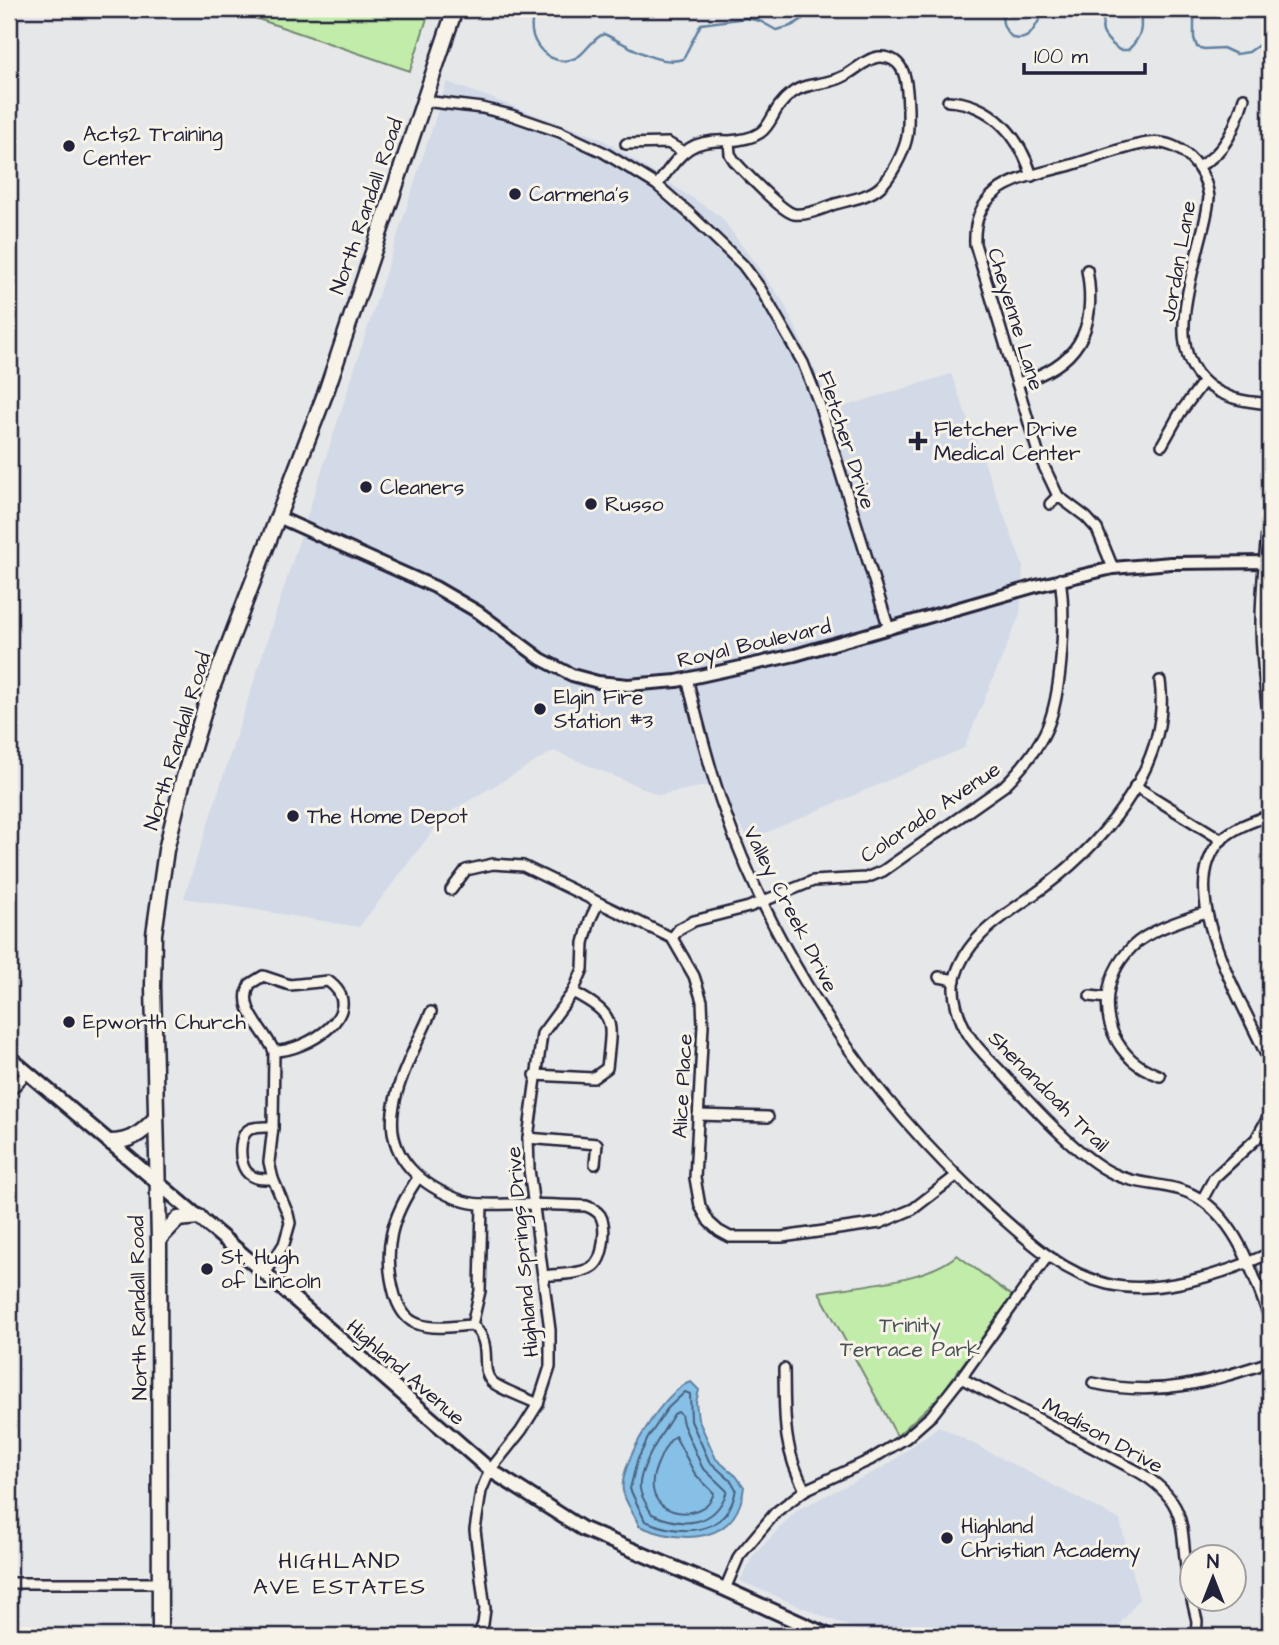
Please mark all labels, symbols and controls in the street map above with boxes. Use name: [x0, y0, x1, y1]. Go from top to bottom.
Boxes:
scale bar: [1024, 32, 1144, 76]
text: 100 m: [1034, 42, 1089, 71]
street label: North Randall Road: [323, 114, 410, 298]
place label: Acts2 Training Center: [83, 120, 223, 173]
marker: Acts2 Training Center: [61, 138, 77, 154]
place label: Carmena’s: [529, 180, 629, 209]
marker: Carmena’s: [507, 186, 523, 202]
street label: Jordan Lane: [1154, 199, 1203, 324]
street label: Cheyenne Lane: [978, 244, 1051, 394]
street label: Fletcher Drive: [811, 367, 882, 513]
place label: Fletcher Drive Medical Center: [934, 415, 1081, 468]
marker: Fletcher Drive Medical Center: [908, 431, 928, 451]
place label: Cleaners: [380, 473, 464, 502]
marker: Cleaners: [358, 479, 374, 495]
place label: Russo: [605, 490, 664, 519]
marker: Russo: [583, 496, 599, 512]
street label: Royal Boulevard: [675, 612, 834, 677]
street label: North Randall Road: [137, 648, 218, 834]
place label: Elgin Fire Station #3: [554, 683, 653, 736]
marker: Elgin Fire Station #3: [532, 701, 548, 717]
street label: Colorado Avenue: [854, 755, 1006, 870]
place label: The Home Depot: [307, 802, 468, 832]
marker: The Home Depot: [285, 808, 301, 824]
street label: Valley Creek Drive: [734, 821, 845, 998]
place label: Epworth Church: [83, 1008, 247, 1038]
marker: Epworth Church: [61, 1014, 77, 1030]
street label: Shenandoah Trail: [982, 1024, 1116, 1158]
street label: Alice Place: [665, 1033, 700, 1139]
street label: Highland Springs Drive: [499, 1145, 548, 1359]
street label: North Randall Road: [122, 1215, 155, 1401]
place label: St. Hugh of Lincoln: [221, 1243, 321, 1296]
marker: St. Hugh of Lincoln: [199, 1261, 215, 1277]
park label: Trinity Terrace Park: [840, 1311, 980, 1364]
street label: Highland Avenue: [339, 1313, 471, 1434]
street label: Madison Drive: [1037, 1390, 1168, 1481]
place label: Highland Christian Academy: [961, 1512, 1141, 1567]
marker: Highland Christian Academy: [939, 1530, 955, 1546]
north arrow: [1178, 1544, 1248, 1614]
district label: HIGHLAND AVE ESTATES: [253, 1545, 427, 1603]
text: N: [1207, 1549, 1219, 1576]

